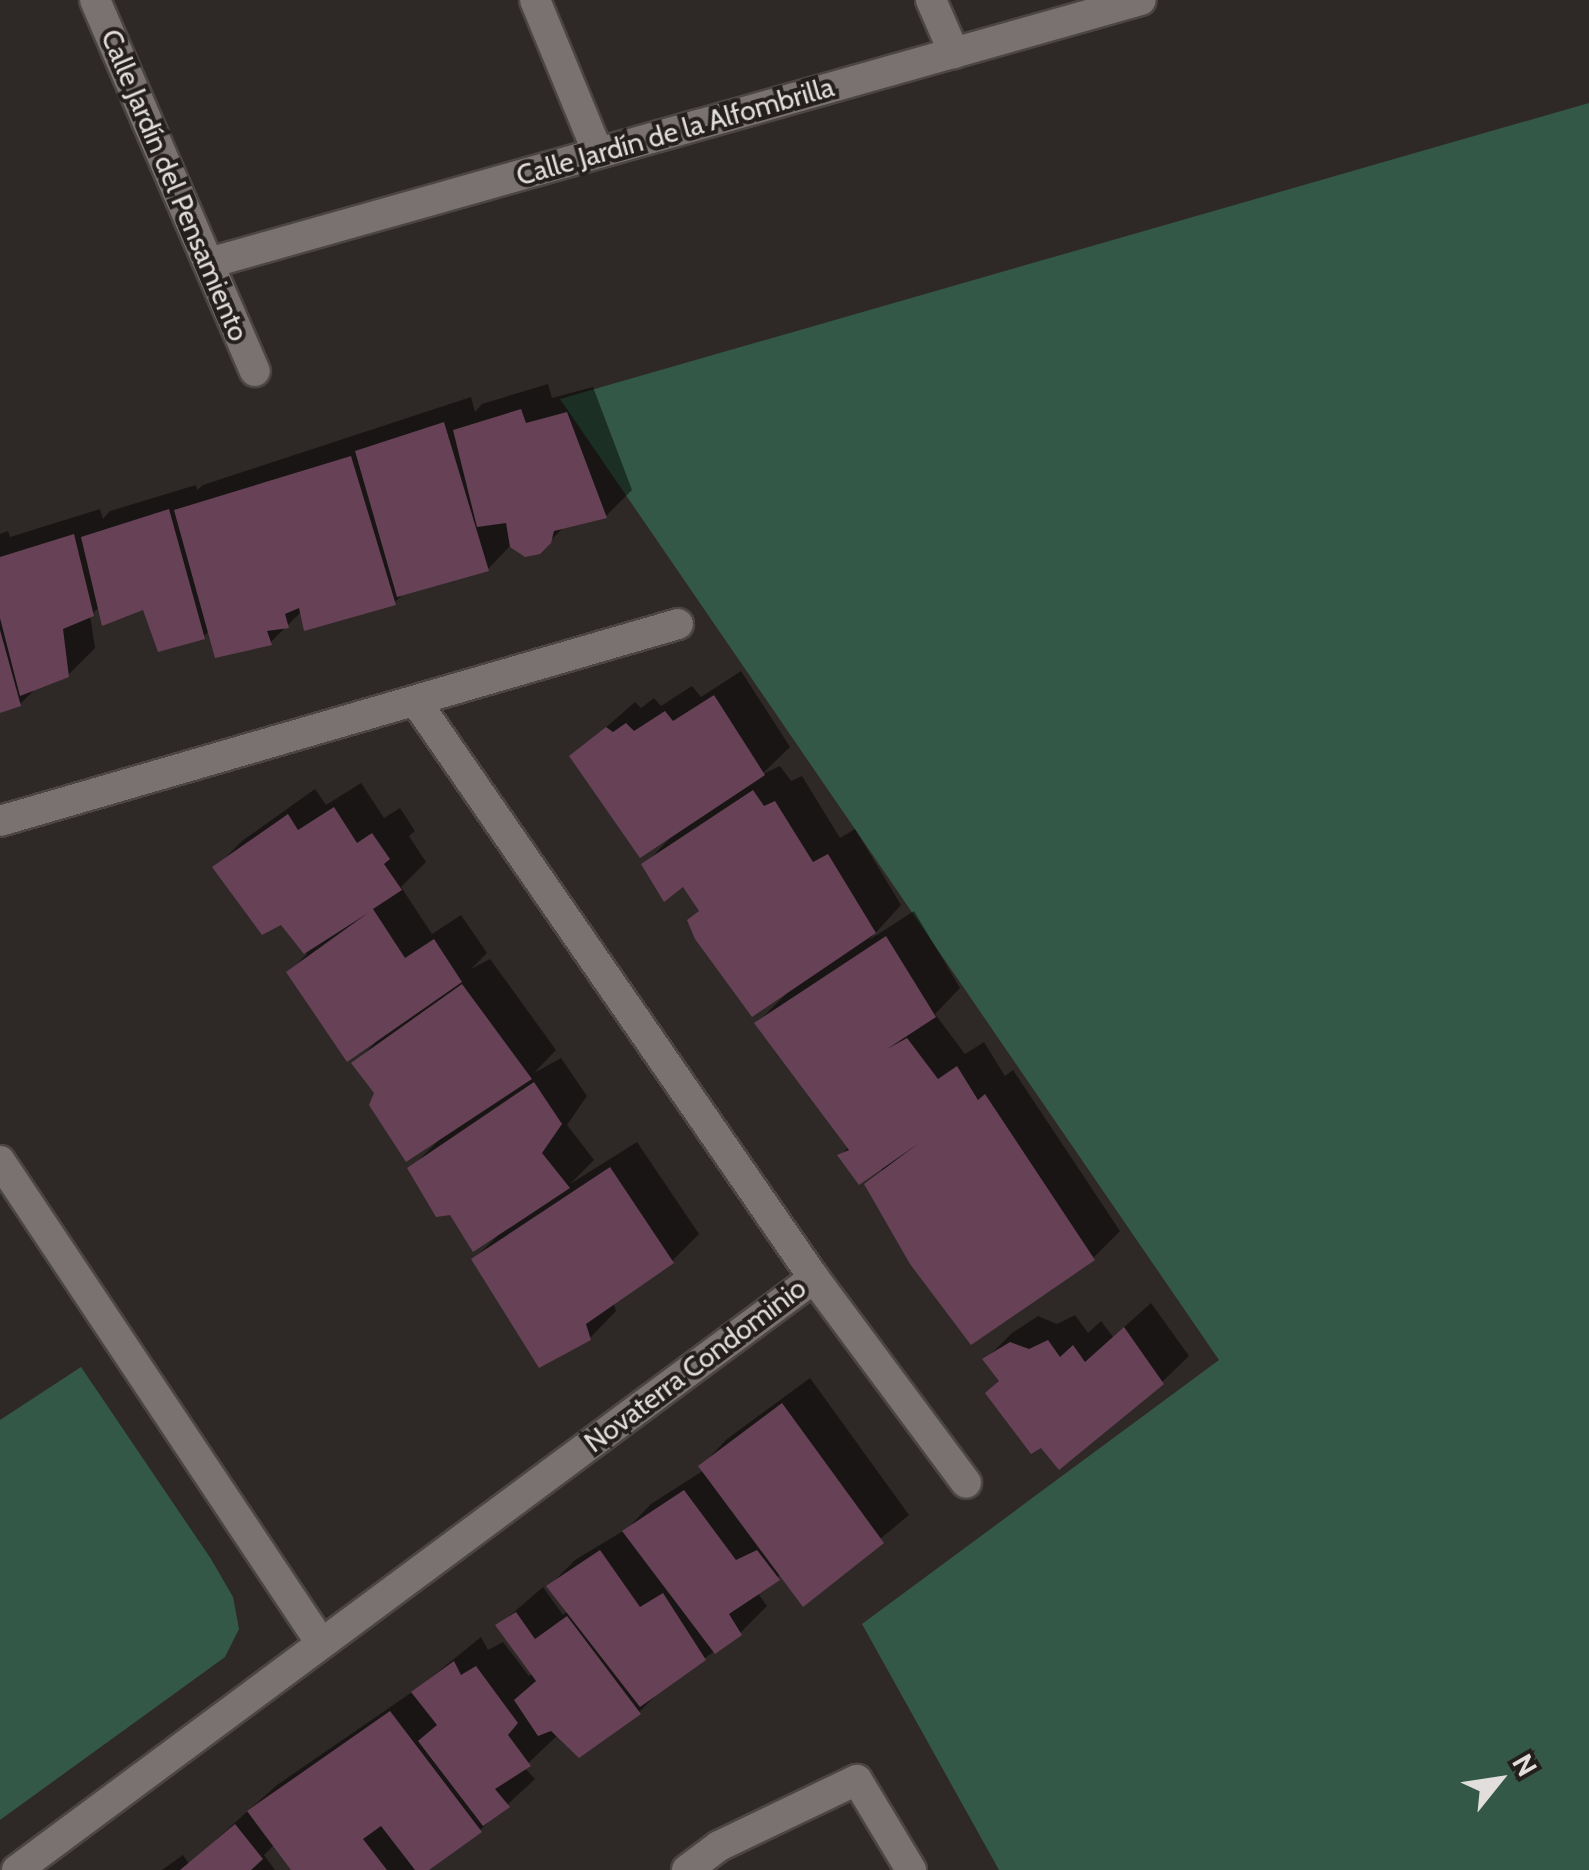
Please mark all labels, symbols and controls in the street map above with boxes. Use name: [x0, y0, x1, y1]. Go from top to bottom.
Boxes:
street label: Calle Jardín del Pensamiento: [94, 24, 256, 346]
street label: Calle Jardín de la Alfombrilla: [512, 70, 838, 192]
street label: Novaterra Condominio: [578, 1271, 812, 1459]
north arrow: [1449, 1730, 1549, 1830]
text: N: [1505, 1748, 1545, 1782]

